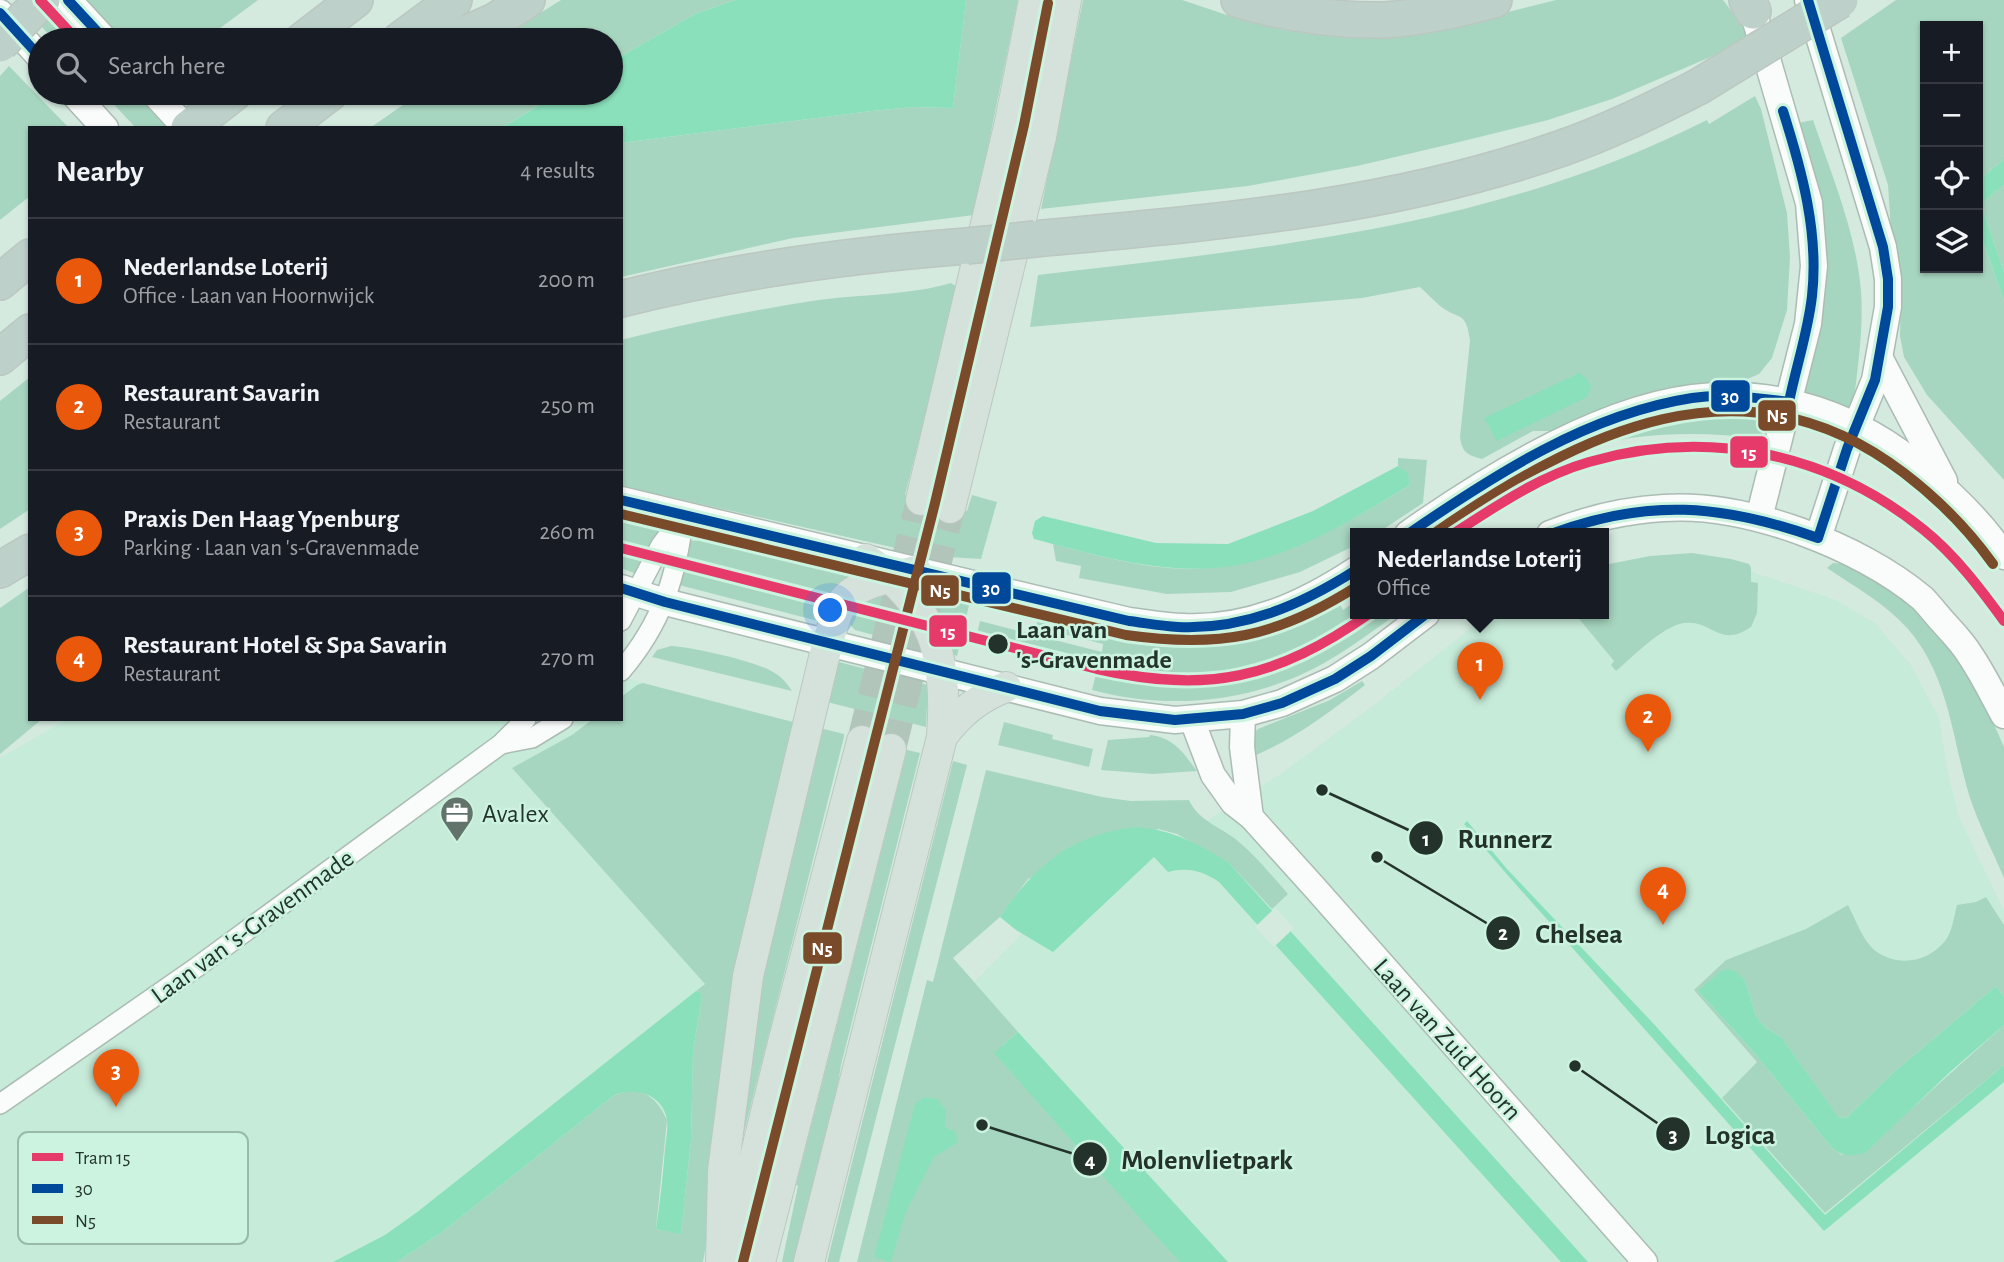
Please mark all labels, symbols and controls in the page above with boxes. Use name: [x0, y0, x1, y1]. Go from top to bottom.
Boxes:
map controls: [1920, 21, 1983, 273]
button: +: [1920, 21, 1983, 84]
search box: [28, 28, 623, 105]
icon: search: [52, 48, 90, 86]
text: Search here: [108, 53, 226, 79]
button: −: [1920, 84, 1983, 147]
button: locate: [1920, 147, 1983, 210]
text: Nearby: [56, 157, 144, 187]
text: 4 results: [520, 160, 595, 183]
button: layers: [1920, 210, 1983, 273]
text: Nederlandse Loterij: [123, 254, 328, 280]
text: 1: [75, 269, 83, 292]
text: 200 m: [538, 269, 595, 292]
text: Office · Laan van Hoornwijck: [123, 285, 374, 308]
line badge: 30: [1710, 379, 1751, 413]
text: Restaurant Savarin: [123, 380, 320, 406]
text: 30: [1721, 388, 1739, 407]
text: 2: [74, 395, 84, 418]
text: 250 m: [541, 395, 595, 418]
line badge: N5: [1757, 399, 1797, 432]
text: N5: [1766, 407, 1788, 426]
text: Restaurant: [123, 411, 220, 434]
line badge: 15: [1729, 435, 1769, 469]
text: 15: [1741, 444, 1757, 463]
text: Praxis Den Haag Ypenburg: [123, 506, 399, 532]
text: 3: [74, 521, 84, 544]
text: 260 m: [539, 521, 595, 544]
popup: [1350, 528, 1609, 619]
text: Parking · Laan van 's-Gravenmade: [123, 537, 419, 560]
text: Nederlandse Loterij: [1377, 546, 1582, 572]
line badge: 30: [971, 571, 1012, 605]
line badge: N5: [920, 574, 960, 607]
text: Office: [1377, 577, 1431, 600]
text: 30: [982, 580, 1000, 599]
text: N5: [929, 582, 951, 601]
your location: [813, 593, 847, 627]
line badge: 15: [928, 614, 968, 648]
place label: Laan van 's-Gravenmade: [1016, 617, 1172, 673]
text: 15: [940, 623, 956, 642]
text: Restaurant Hotel & Spa Savarin: [123, 632, 447, 658]
marker: Laan van 's-Gravenmade: [986, 632, 1010, 656]
pin: 1: [1457, 642, 1503, 700]
text: 4: [73, 647, 85, 670]
text: 270 m: [541, 647, 595, 670]
text: Restaurant: [123, 663, 220, 686]
pin: 2: [1625, 694, 1671, 752]
office icon: Avalex: [438, 794, 476, 843]
place label: Avalex: [482, 801, 549, 827]
callout: Runnerz: [1409, 814, 1566, 863]
text: Runnerz: [1458, 826, 1553, 854]
text: 1: [1422, 829, 1430, 850]
street label: Laan van 's-Gravenmade: [147, 845, 359, 1009]
pin: 4: [1640, 867, 1686, 925]
callout: Chelsea: [1486, 908, 1636, 957]
text: Chelsea: [1535, 921, 1623, 949]
text: 2: [1498, 923, 1508, 944]
line badge: N5: [802, 931, 843, 965]
text: N5: [811, 940, 833, 959]
street label: Laan van Zuid Hoorn: [1368, 954, 1526, 1125]
pin: 3: [93, 1049, 139, 1107]
callout: Logica: [1655, 1110, 1789, 1159]
text: Logica: [1704, 1122, 1776, 1150]
text: 3: [1668, 1125, 1678, 1146]
legend: [18, 1132, 248, 1244]
callout: Molenvlietpark: [1073, 1135, 1307, 1184]
text: Molenvlietpark: [1121, 1147, 1293, 1175]
text: Tram 15: [75, 1149, 131, 1168]
text: 4: [1085, 1150, 1095, 1171]
text: 30: [75, 1180, 93, 1199]
text: N5: [75, 1212, 96, 1231]

